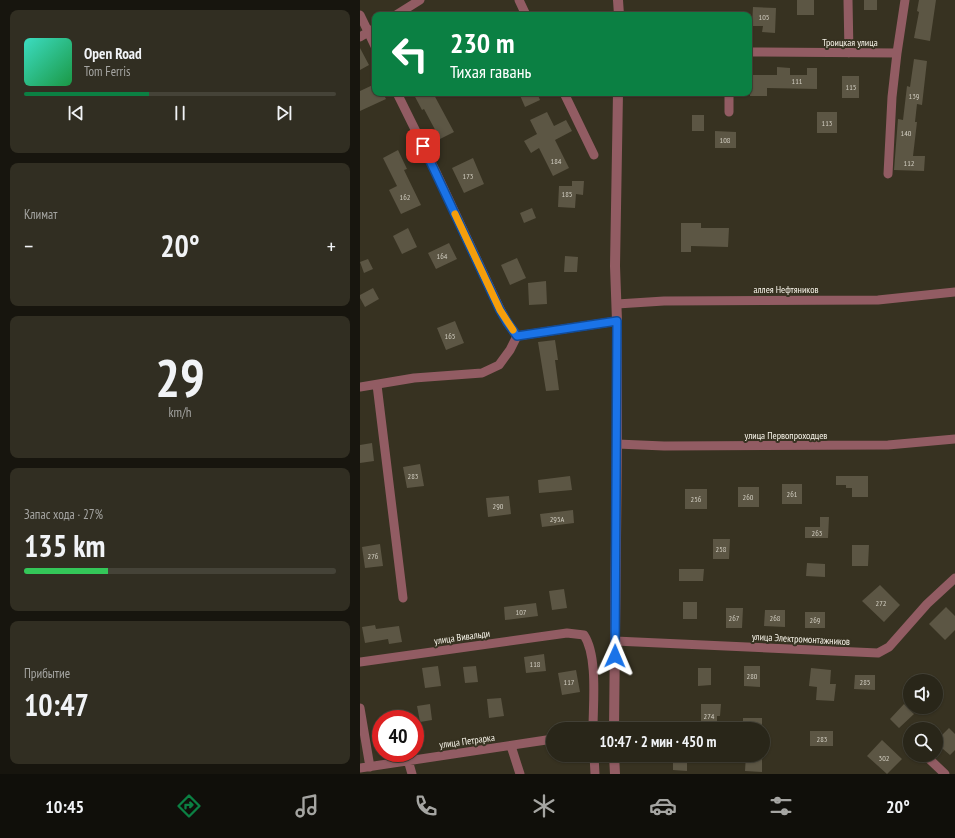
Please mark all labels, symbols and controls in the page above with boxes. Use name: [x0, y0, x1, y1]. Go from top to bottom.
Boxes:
house number: 105: [759, 12, 769, 22]
text: 230 m: [450, 24, 514, 61]
icon: left: [384, 28, 436, 80]
street label: Троицкая улица: [822, 36, 878, 49]
text: Open Road: [84, 44, 142, 63]
text: Тихая гавань: [450, 60, 531, 83]
text: Tom Ferris: [84, 63, 130, 80]
house number: 111: [792, 76, 803, 86]
house number: 115: [846, 82, 856, 92]
house number: 139: [909, 91, 920, 101]
icon: previous: [65, 102, 87, 124]
icon: pause: [169, 102, 191, 124]
icon: next: [273, 102, 295, 124]
house number: 113: [822, 118, 833, 128]
house number: 140: [901, 128, 912, 138]
pin: [406, 129, 440, 163]
icon: arrive: [412, 135, 434, 157]
house number: 108: [720, 135, 731, 145]
house number: 184: [551, 156, 562, 166]
house number: 112: [904, 158, 915, 168]
house number: 173: [463, 171, 474, 181]
house number: 185: [562, 189, 572, 199]
house number: 162: [400, 192, 411, 202]
text: Климат: [24, 206, 57, 223]
text: 20°: [160, 226, 200, 265]
text: −: [24, 232, 33, 260]
text: +: [327, 232, 336, 260]
house number: 164: [437, 251, 448, 261]
street label: аллея Нефтяников: [754, 283, 819, 296]
house number: 165: [445, 331, 455, 341]
text: 29: [155, 344, 205, 411]
text: km/h: [168, 404, 192, 421]
street label: улица Первопроходцев: [745, 429, 827, 442]
house number: 283: [408, 471, 419, 481]
house number: 261: [787, 489, 798, 499]
house number: 260: [743, 492, 754, 502]
house number: 256: [691, 494, 702, 504]
house number: 290: [493, 501, 504, 511]
text: Запас хода · 27%: [24, 506, 103, 523]
house number: 295А: [550, 514, 565, 524]
text: 135 km: [24, 526, 105, 565]
house number: 263: [812, 528, 823, 538]
house number: 258: [716, 544, 727, 554]
house number: 276: [368, 551, 379, 561]
house number: 272: [876, 598, 887, 608]
house number: 107: [516, 607, 527, 617]
house number: 267: [729, 613, 740, 623]
house number: 268: [770, 613, 781, 623]
house number: 269: [810, 615, 821, 625]
street label: улица Вивальди: [433, 627, 491, 647]
street label: улица Электромонтажников: [752, 630, 850, 648]
position arrow: [594, 635, 636, 677]
house number: 118: [530, 659, 541, 669]
text: Прибытие: [24, 665, 70, 682]
house number: 280: [747, 671, 758, 681]
map controls: [903, 674, 943, 762]
button: sound: [903, 674, 943, 714]
house number: 117: [564, 677, 575, 687]
house number: 285: [860, 677, 870, 687]
text: 10:47: [24, 685, 89, 724]
speed limit sign: 40: [372, 710, 424, 762]
house number: 274: [704, 711, 715, 721]
button: search: [903, 722, 943, 762]
street label: улица Петрарка: [438, 731, 496, 751]
text: 10:47 · 2 мин · 450 m: [600, 732, 716, 751]
house number: 283: [817, 734, 828, 744]
house number: 302: [879, 753, 890, 763]
icon: directions: [175, 792, 203, 820]
icon: music: [293, 792, 321, 820]
icon: phone: [412, 792, 440, 820]
icon: climate: [530, 792, 558, 820]
icon: car: [649, 792, 677, 820]
icon: filters: [767, 792, 795, 820]
text: 10:45: [45, 795, 84, 818]
text: 20°: [886, 795, 910, 818]

